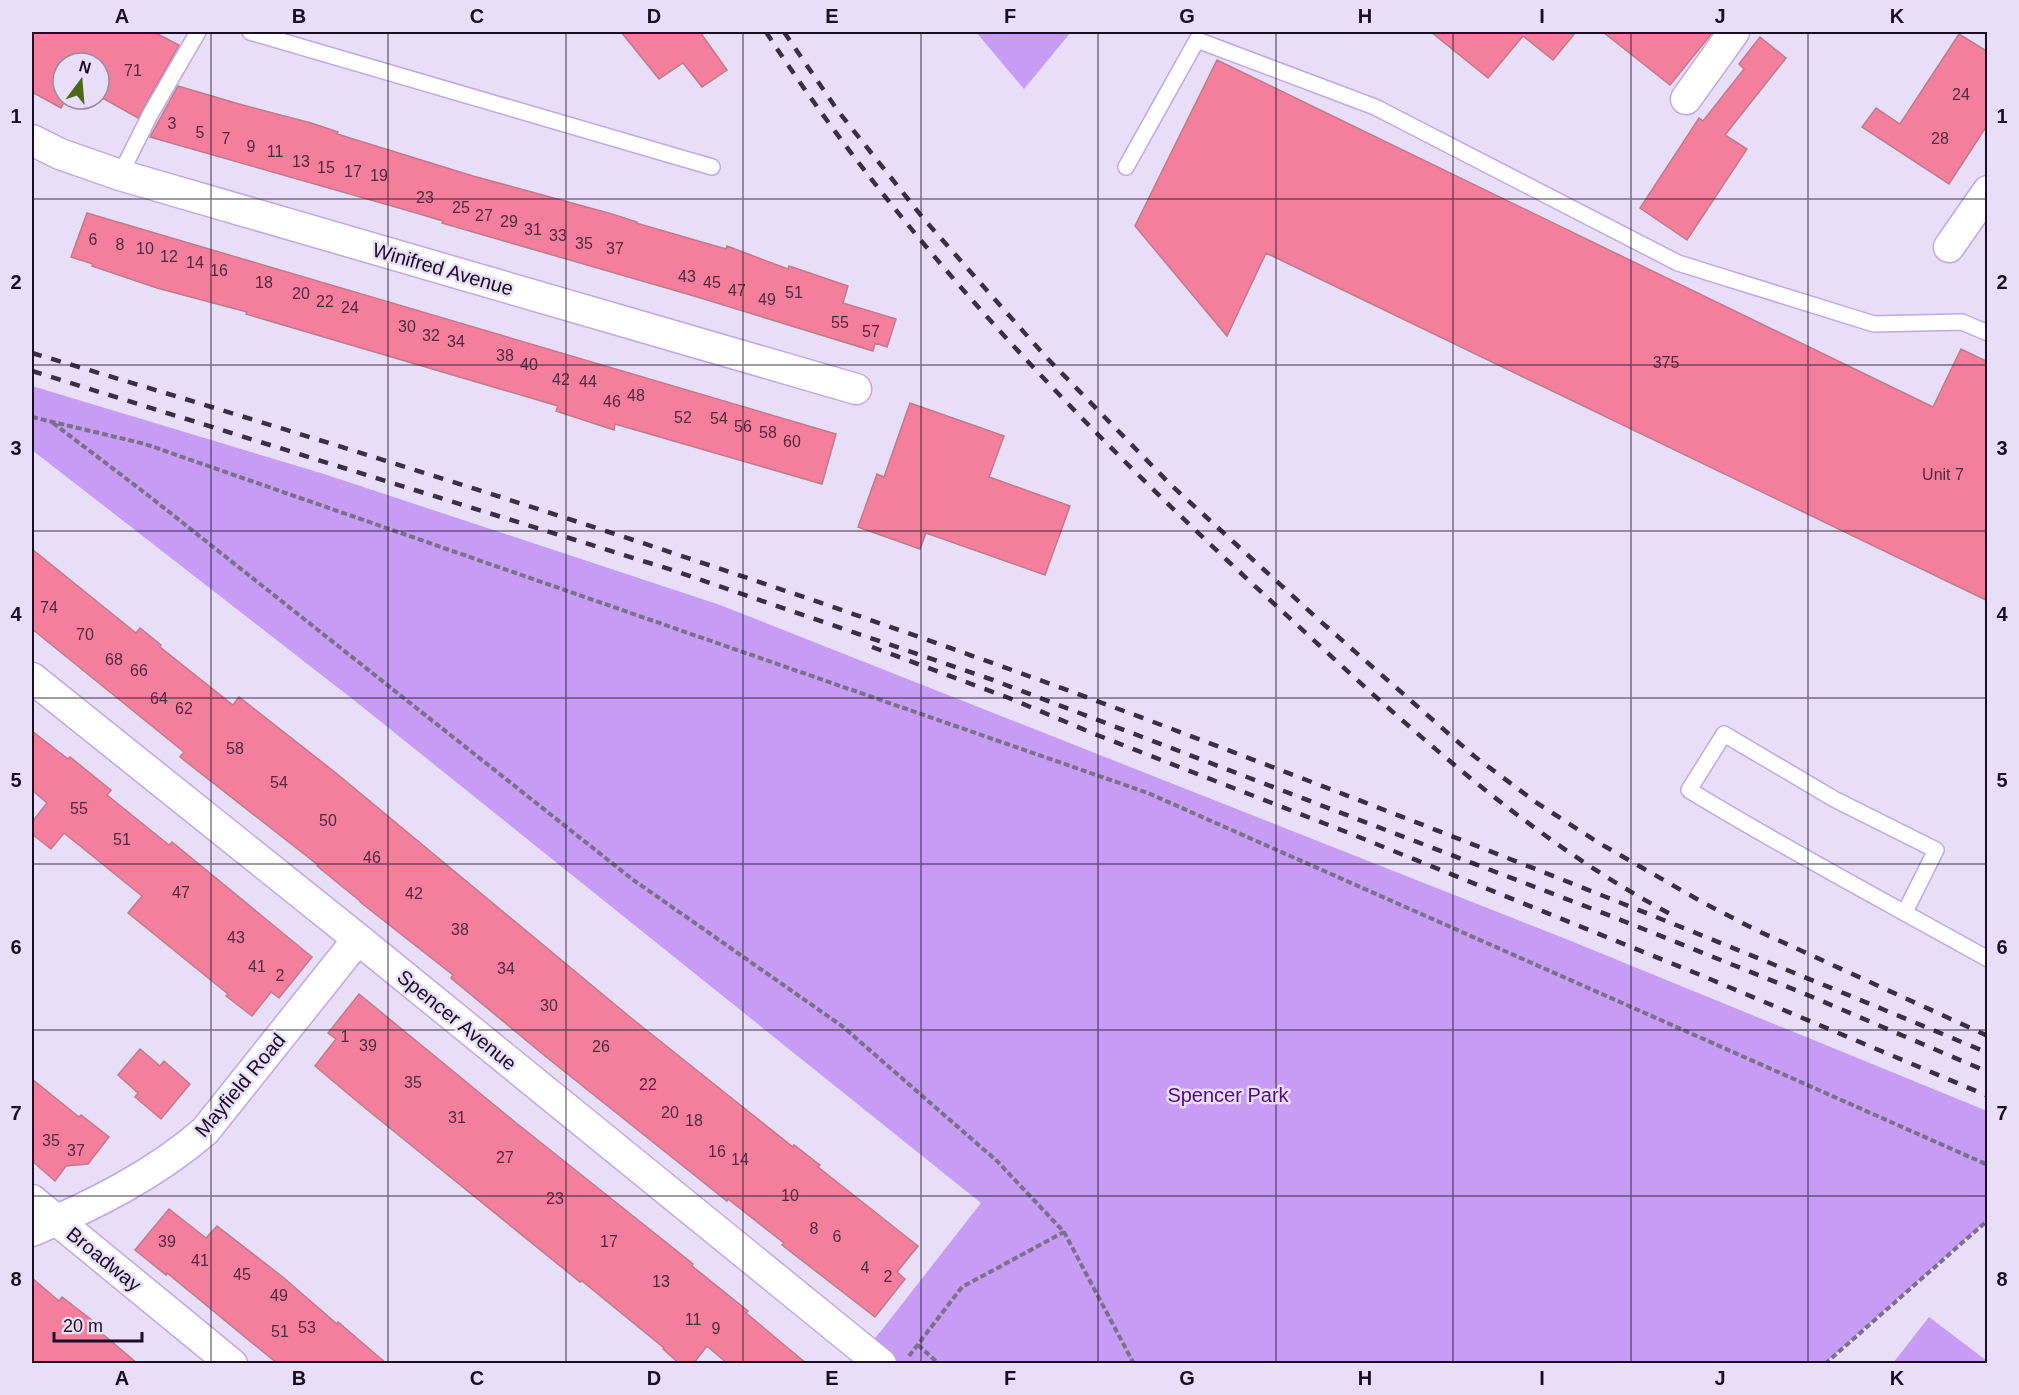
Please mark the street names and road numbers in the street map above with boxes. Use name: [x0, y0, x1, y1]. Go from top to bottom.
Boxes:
street label: Winifred Avenue: [370, 238, 516, 300]
street label: Spencer Avenue: [393, 965, 521, 1075]
street label: Mayfield Road: [190, 1029, 290, 1141]
street label: Broadway: [63, 1222, 145, 1296]

